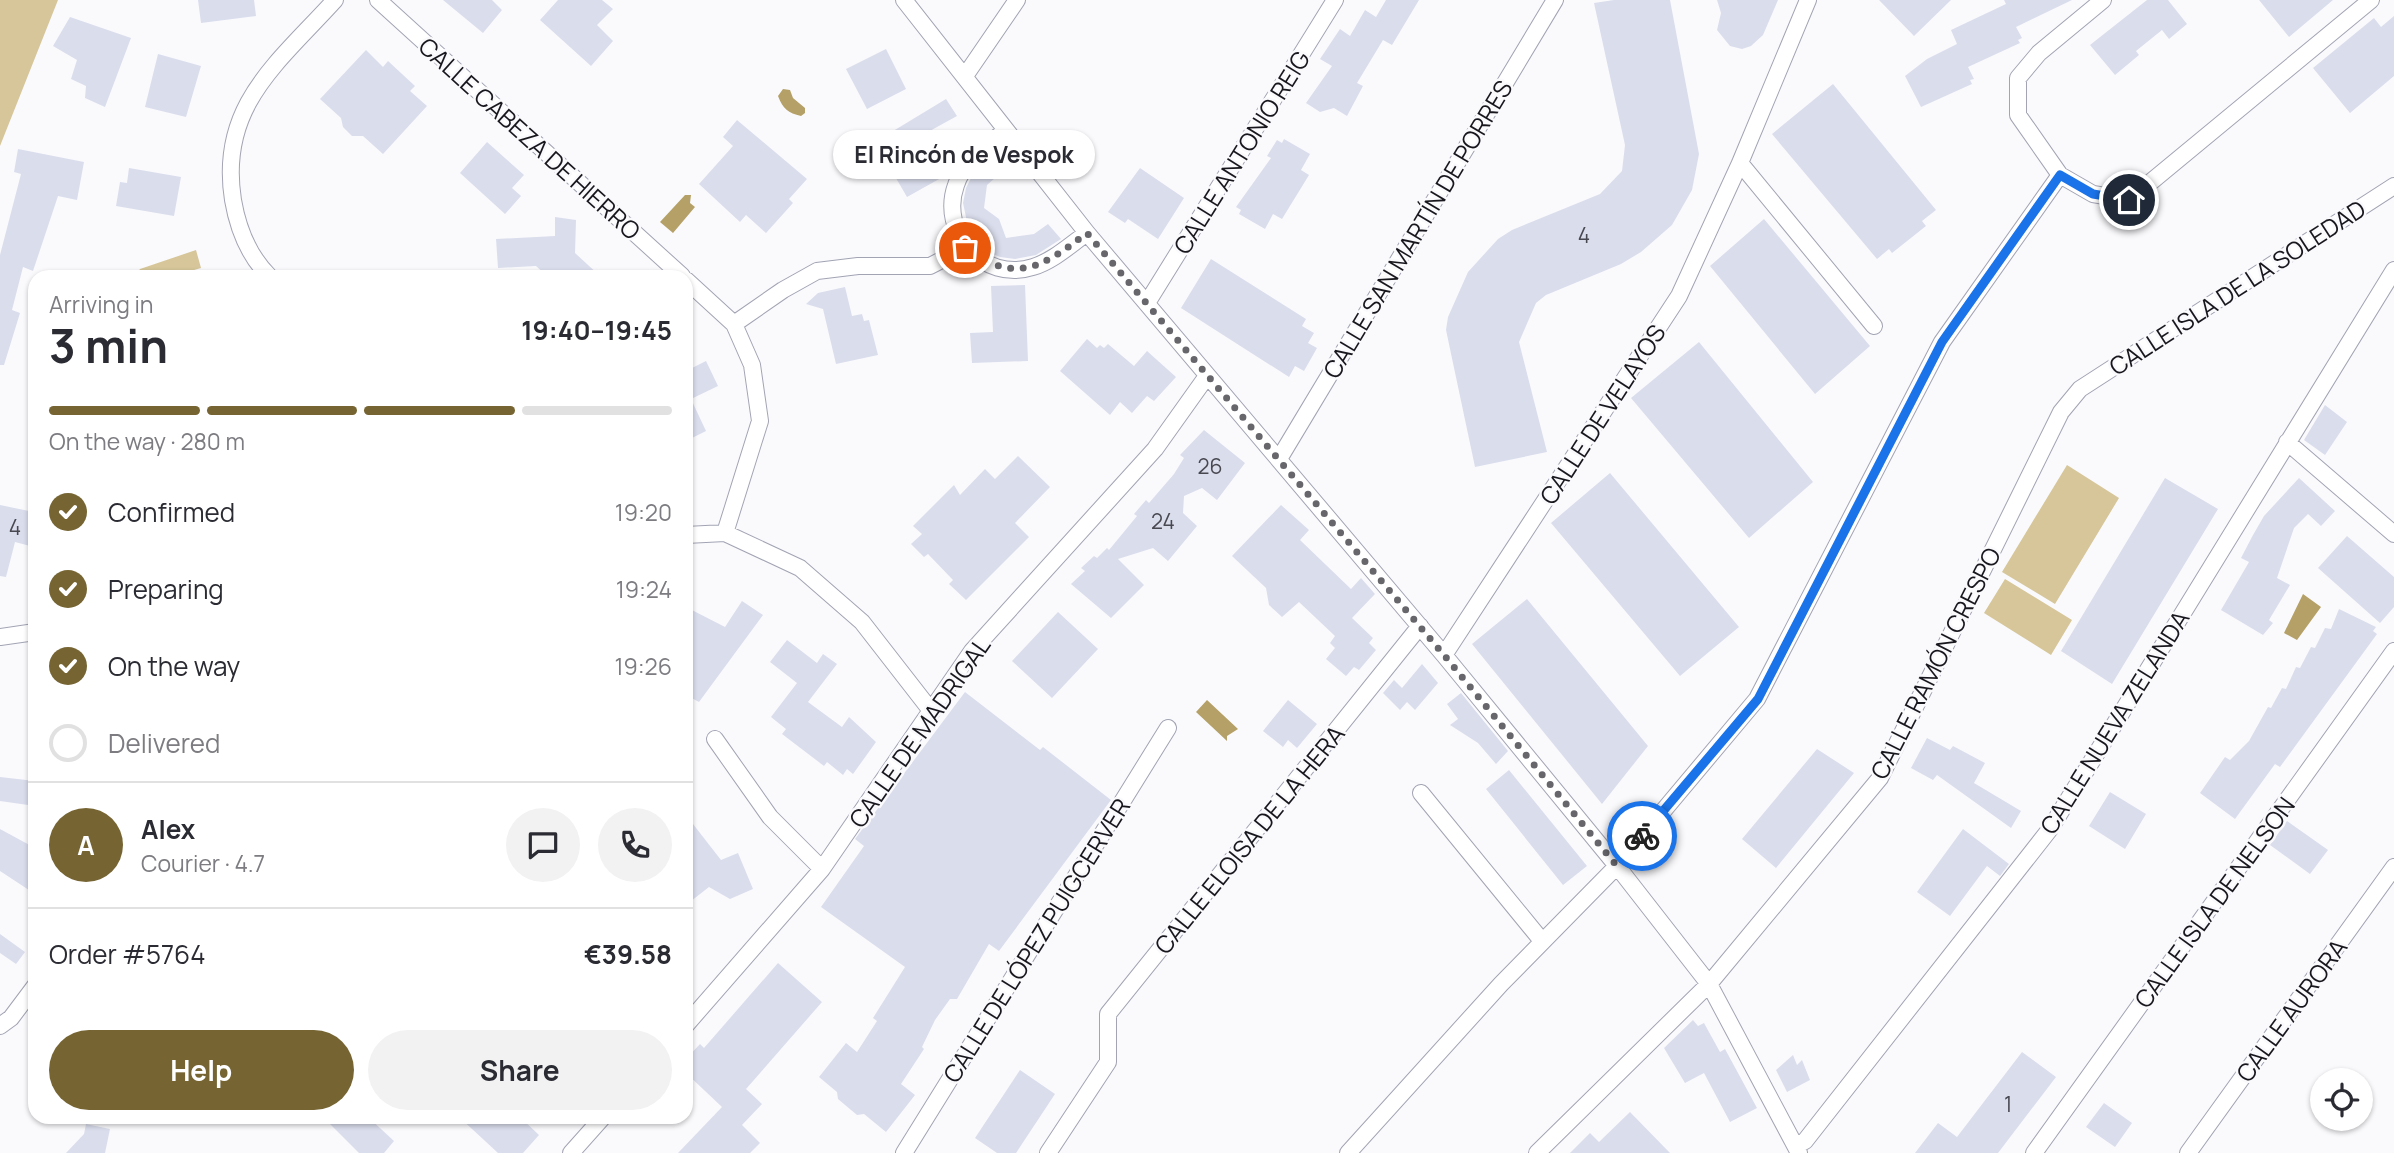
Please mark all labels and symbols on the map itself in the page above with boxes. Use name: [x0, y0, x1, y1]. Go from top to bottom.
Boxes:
street label: CALLE CABEZA DE HIERRO: [412, 29, 648, 247]
street label: CALLE ANTONIO REIG: [1165, 44, 1317, 260]
street label: CALLE SAN MARTÍN DE PORRES: [1315, 74, 1519, 384]
callout: El Rincón de Vespok: [834, 129, 1096, 178]
pin: [2099, 170, 2159, 230]
street label: CALLE ISLA DE LA SOLEDAD: [2102, 192, 2372, 382]
pin: [935, 218, 995, 278]
house number: 4: [1578, 221, 1590, 249]
street label: CALLE DE VELAYOS: [1531, 318, 1673, 510]
house number: 26: [1197, 452, 1223, 480]
house number: 24: [1151, 507, 1175, 535]
house number: 4: [9, 513, 21, 541]
street label: CALLE RAMÓN CRESPO: [1862, 541, 2008, 785]
street label: CALLE NUEVA ZELANDA: [2032, 604, 2196, 840]
street label: CALLE DE MADRIGAL: [841, 630, 997, 834]
street label: CALLE ELOISA DE LA HERA: [1146, 718, 1352, 960]
street label: CALLE ISLA DE NELSON: [2126, 790, 2302, 1014]
street label: CALLE DE LÓPEZ PUIGCERVER: [935, 792, 1137, 1088]
courier: [1607, 801, 1677, 871]
street label: CALLE AURORA: [2228, 932, 2354, 1088]
house number: 1: [2004, 1090, 2012, 1118]

